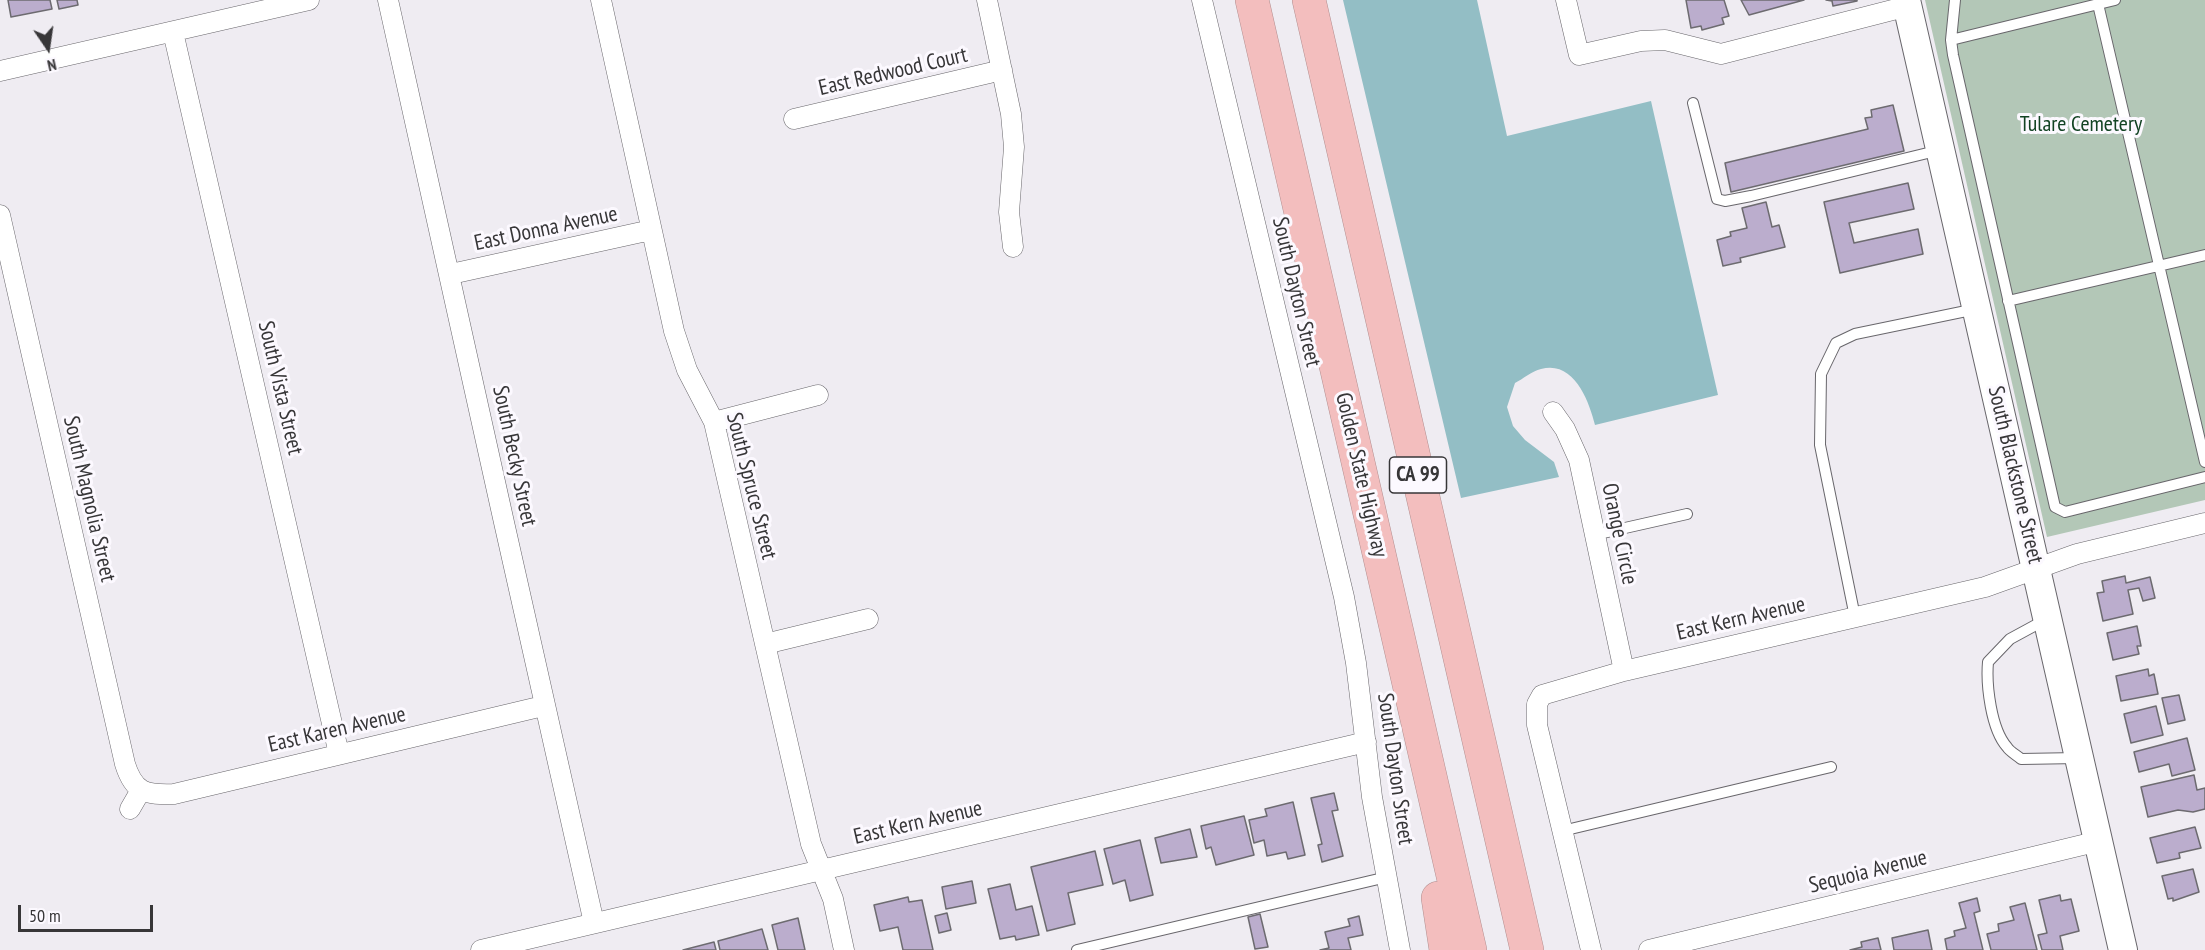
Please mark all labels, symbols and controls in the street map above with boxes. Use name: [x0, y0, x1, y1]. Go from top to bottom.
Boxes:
north arrow: [18, 18, 78, 78]
street label: East Redwood Court: [816, 42, 970, 102]
text: N: [46, 55, 59, 76]
park label: Tulare Cemetery: [2020, 112, 2142, 138]
street label: East Donna Avenue: [472, 201, 620, 257]
street label: South Dayton Street: [1266, 215, 1326, 369]
street label: South Vista Street: [252, 319, 308, 457]
street label: South Becky Street: [486, 383, 542, 529]
street label: South Blackstone Street: [1982, 384, 2048, 566]
street label: Golden State Highway: [1329, 390, 1393, 560]
street label: South Spruce Street: [720, 410, 782, 562]
street label: South Magnolia Street: [57, 414, 121, 584]
road number: CA 99: [1390, 457, 1446, 493]
street label: Orange Circle: [1595, 481, 1643, 587]
street label: East Kern Avenue: [1674, 591, 1808, 647]
street label: South Dayton Street: [1371, 692, 1419, 846]
street label: East Karen Avenue: [266, 701, 408, 759]
street label: East Kern Avenue: [851, 795, 985, 851]
street label: Sequoia Avenue: [1806, 845, 1930, 899]
scale bar: [21, 893, 156, 931]
text: 50 m: [29, 904, 61, 927]

